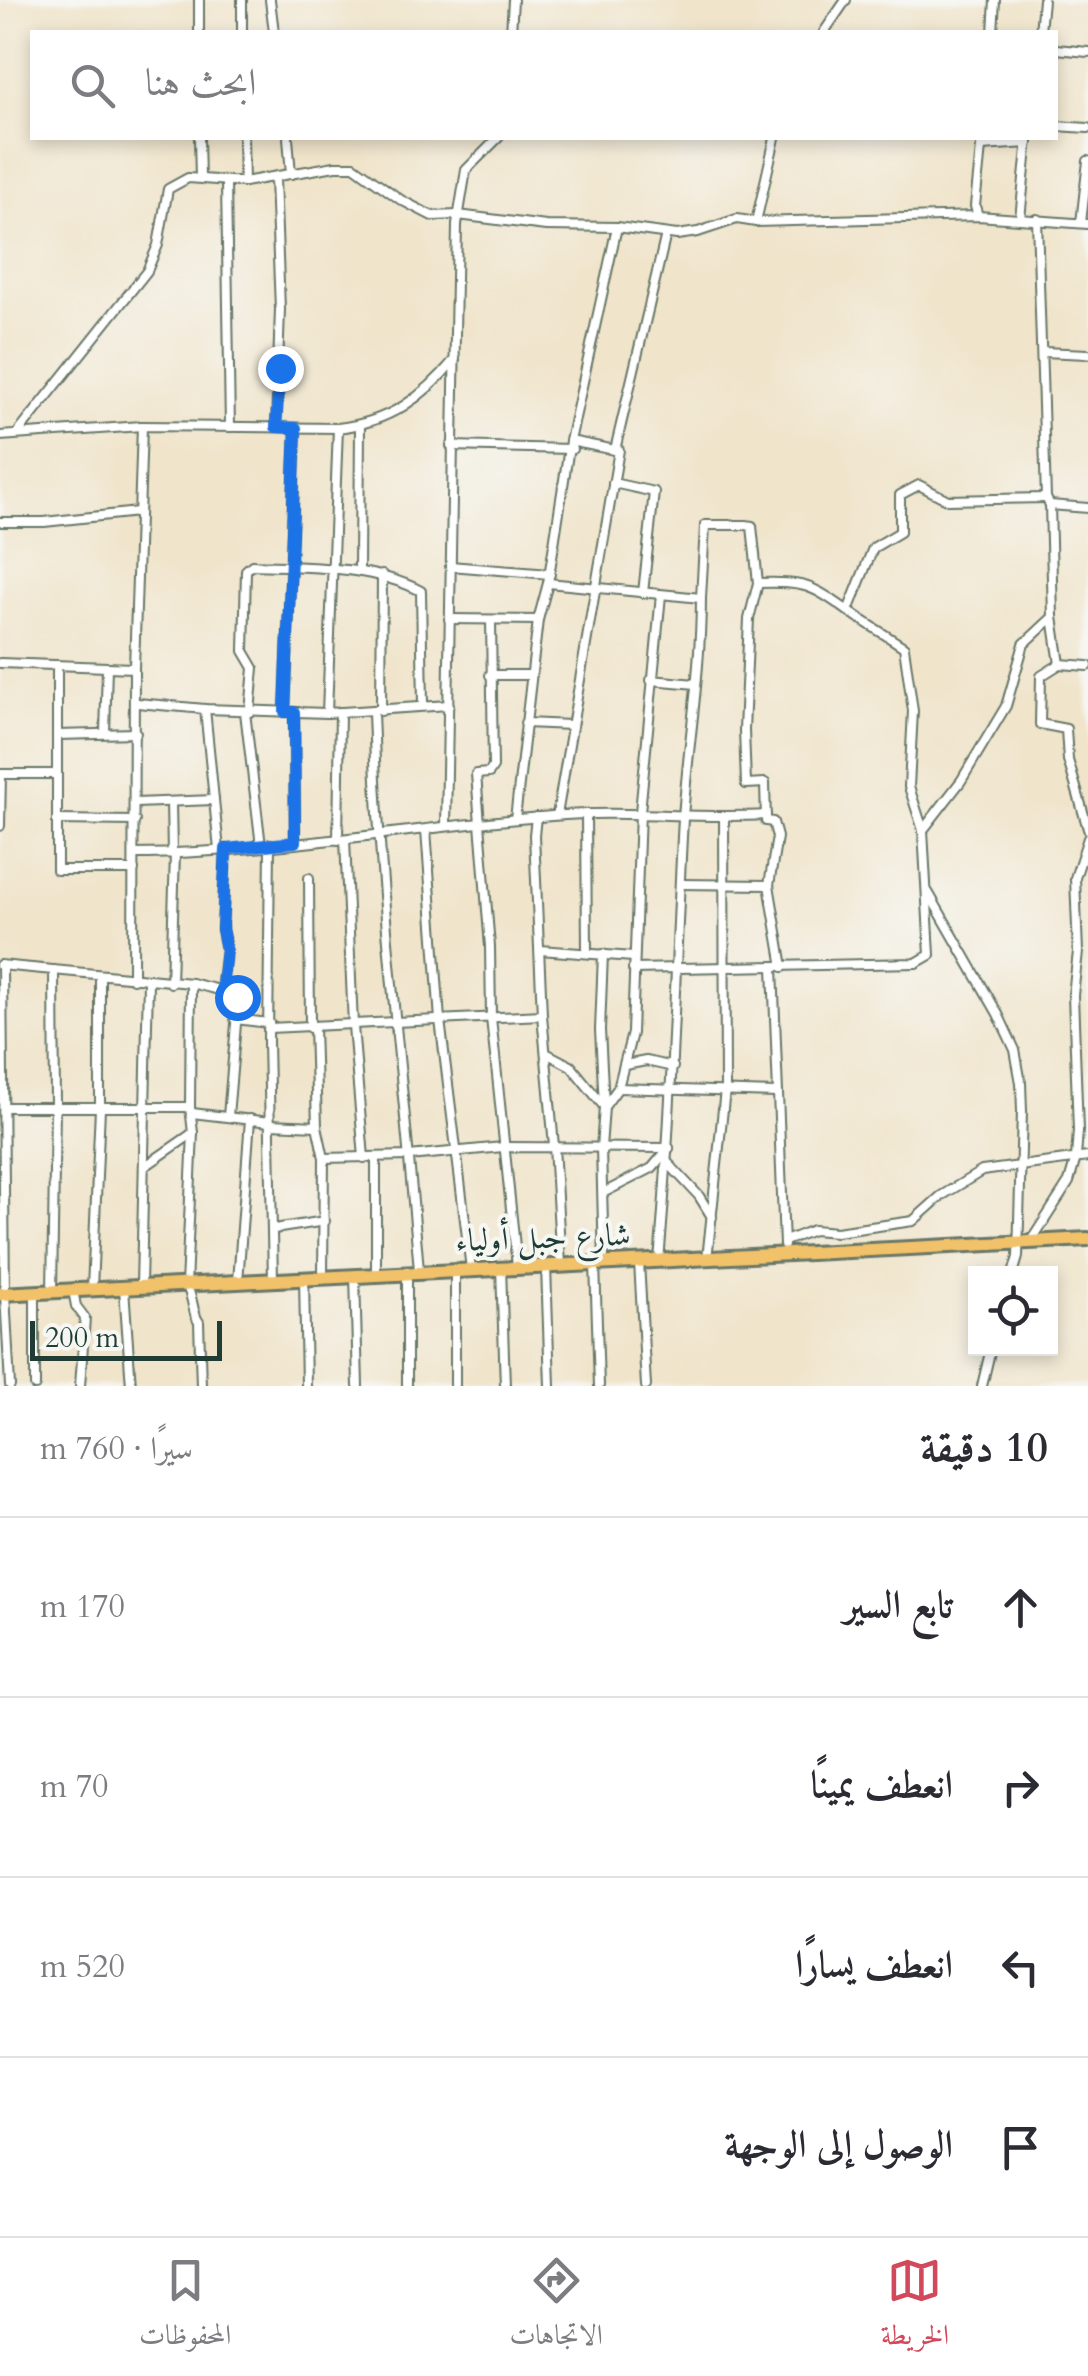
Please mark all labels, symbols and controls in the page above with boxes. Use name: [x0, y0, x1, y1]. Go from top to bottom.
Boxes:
search box: [30, 30, 1058, 140]
text: ابحث هنا: [145, 57, 257, 109]
icon: search: [65, 58, 120, 113]
route end: [258, 346, 304, 392]
route start: [215, 975, 261, 1021]
street label: شارع جبل أولياء: [455, 1212, 632, 1267]
map controls: [968, 1266, 1058, 1356]
button: locate: [968, 1266, 1058, 1356]
scale bar: [30, 1316, 222, 1360]
text: 200 m: [45, 1319, 119, 1357]
text: 10 دقيقة: [920, 1419, 1048, 1476]
text: سيرًا · 760 m: [40, 1427, 193, 1471]
text: تابع السير: [844, 1579, 953, 1631]
icon: ahead: [993, 1580, 1048, 1635]
text: 170 m: [40, 1585, 125, 1629]
text: انعطف يمينًا: [810, 1759, 953, 1811]
icon: right: [993, 1760, 1048, 1815]
text: 70 m: [40, 1765, 108, 1809]
text: انعطف يسارًا: [795, 1939, 953, 1991]
icon: left: [993, 1940, 1048, 1995]
text: 520 m: [40, 1945, 125, 1989]
text: الوصول إلى الوجهة: [724, 2119, 953, 2171]
icon: arrive: [993, 2120, 1048, 2175]
tab: المحفوظات: [139, 2253, 231, 2362]
tab: الاتجاهات: [509, 2253, 603, 2362]
tab: الخريطة: [881, 2253, 949, 2362]

